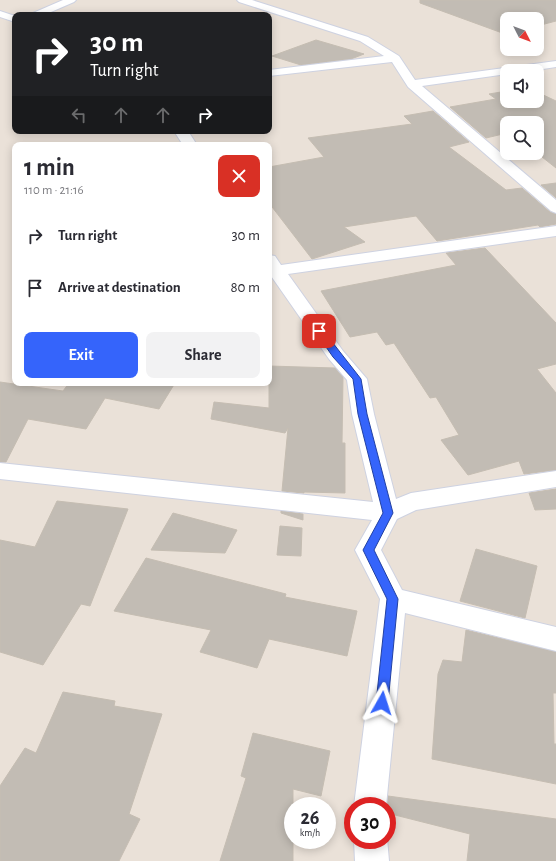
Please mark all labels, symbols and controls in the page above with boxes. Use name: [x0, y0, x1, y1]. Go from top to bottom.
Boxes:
north arrow: [500, 12, 544, 56]
map controls: [500, 12, 544, 160]
icon: right: [24, 28, 76, 80]
text: 30 m: [90, 29, 143, 57]
text: Turn right: [90, 62, 159, 80]
button: sound: [500, 64, 544, 108]
icon: left: [68, 104, 90, 126]
icon: ahead: [110, 104, 132, 126]
icon: ahead: [152, 104, 174, 126]
icon: right: [194, 104, 216, 126]
button: search: [500, 116, 544, 160]
button: close: [218, 155, 260, 197]
text: 1 min: [24, 156, 75, 180]
text: 110 m · 21:16: [24, 184, 84, 197]
icon: right: [24, 225, 46, 247]
text: Turn right: [58, 228, 117, 243]
text: 30 m: [231, 228, 260, 243]
icon: arrive: [24, 277, 46, 299]
text: Arrive at destination: [58, 280, 181, 295]
text: 80 m: [230, 280, 260, 295]
pin: [302, 314, 336, 348]
icon: arrive: [308, 320, 330, 342]
button: Exit: [24, 332, 138, 378]
button: Share: [146, 332, 260, 378]
position arrow: [361, 682, 403, 724]
speed limit sign: 30: [344, 797, 396, 849]
text: 26: [300, 808, 320, 828]
text: km/h: [300, 828, 320, 838]

